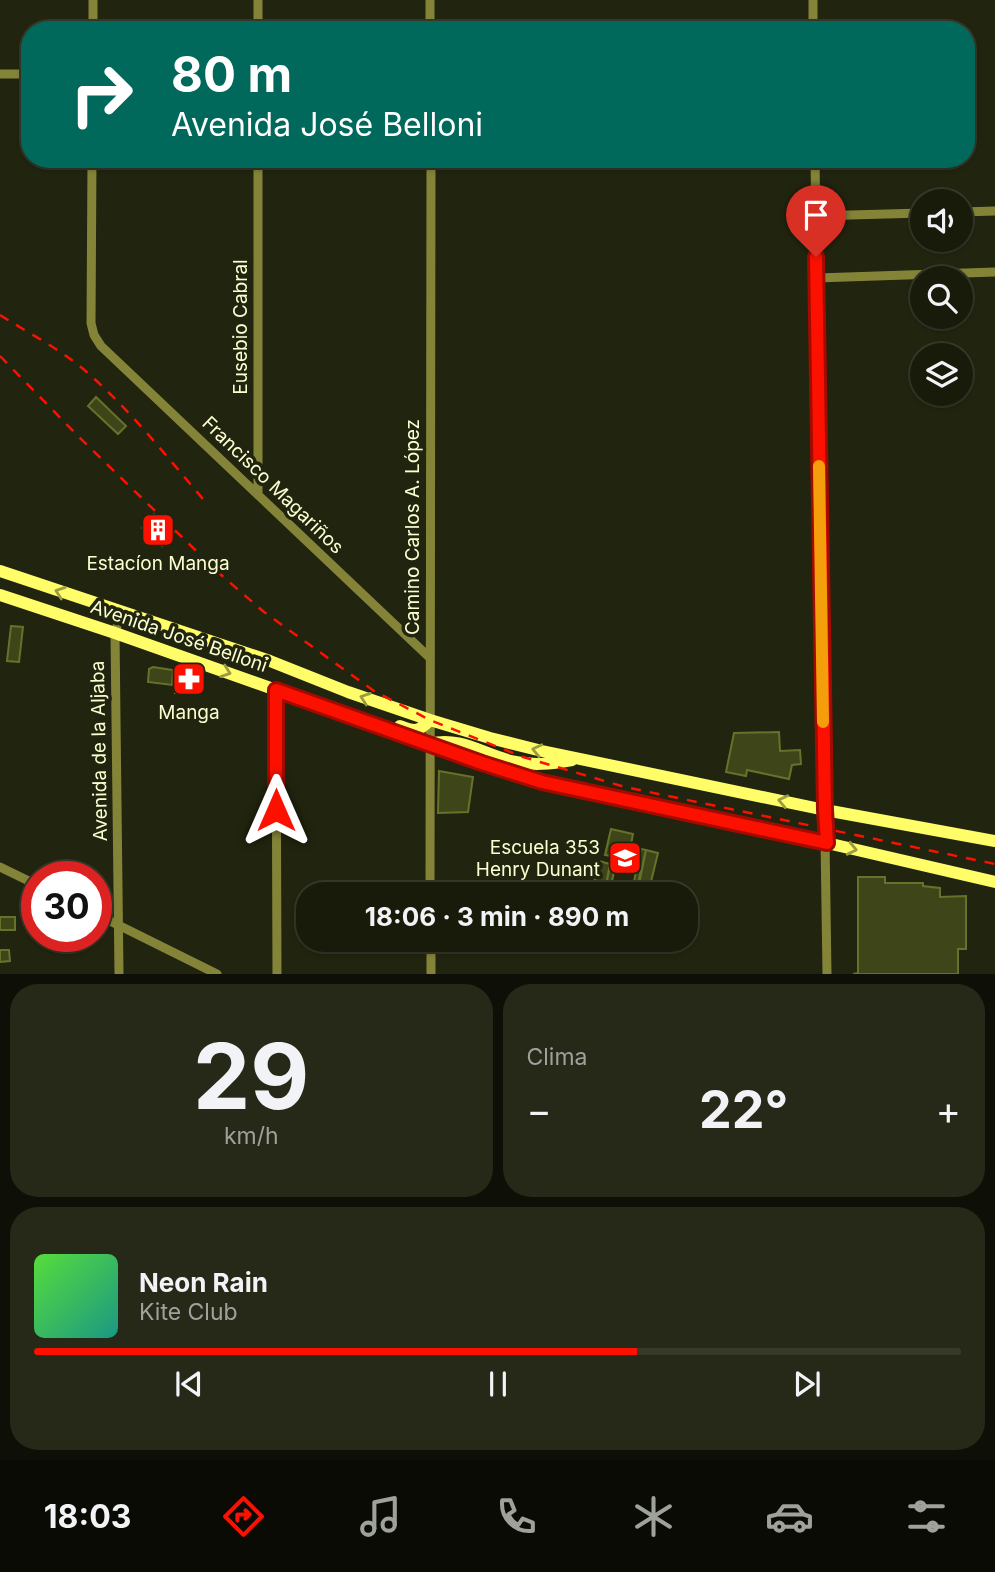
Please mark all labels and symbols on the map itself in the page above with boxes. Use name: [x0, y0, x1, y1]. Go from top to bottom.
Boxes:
pin: [786, 185, 846, 257]
street label: Eusebio Cabral: [229, 259, 252, 395]
street label: Francisco Magariños: [198, 412, 348, 558]
street label: Camino Carlos A. López: [401, 419, 424, 635]
building icon: Estacíon Manga: [139, 511, 177, 549]
place label: Estacíon Manga: [86, 552, 230, 575]
one-way arrow: [55, 586, 67, 601]
street label: Avenida José Belloni: [88, 595, 270, 677]
street label: Avenida de la Aljaba: [86, 660, 112, 842]
pharmacy icon: Manga: [170, 660, 208, 698]
one-way arrow: [219, 664, 231, 678]
one-way arrow: [360, 692, 372, 706]
place label: Manga: [158, 701, 220, 724]
one-way arrow: [531, 744, 543, 758]
position arrow: [239, 773, 313, 847]
one-way arrow: [777, 795, 789, 810]
place label: Escuela 353 Henry Dunant: [476, 836, 600, 881]
school or university icon: Escuela 353 Henry Dunant: [606, 839, 644, 877]
one-way arrow: [846, 841, 858, 855]
speed limit sign: 30: [21, 861, 112, 952]

